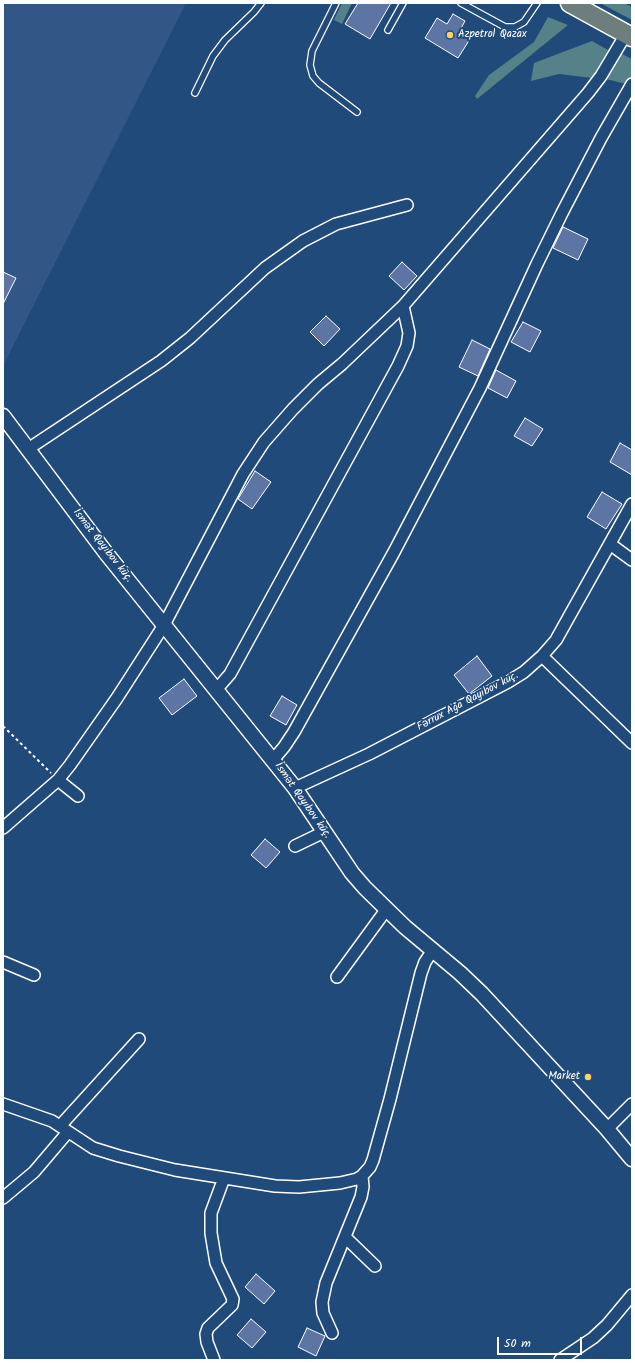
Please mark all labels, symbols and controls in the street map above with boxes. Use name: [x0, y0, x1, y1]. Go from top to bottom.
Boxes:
place label: Azpetrol Qazax: [458, 28, 527, 42]
marker: Azpetrol Qazax: [445, 30, 455, 40]
street label: İsmət Qayıbov küç.: [69, 507, 135, 585]
street label: Fərrux Ağa Qayıbov küç.: [415, 670, 521, 734]
street label: İsmət Qayıbov küç.: [271, 761, 333, 841]
place label: Market: [548, 1070, 580, 1084]
marker: Market: [583, 1072, 593, 1082]
scale bar: [499, 1329, 584, 1355]
text: 50 m: [504, 1334, 531, 1353]

